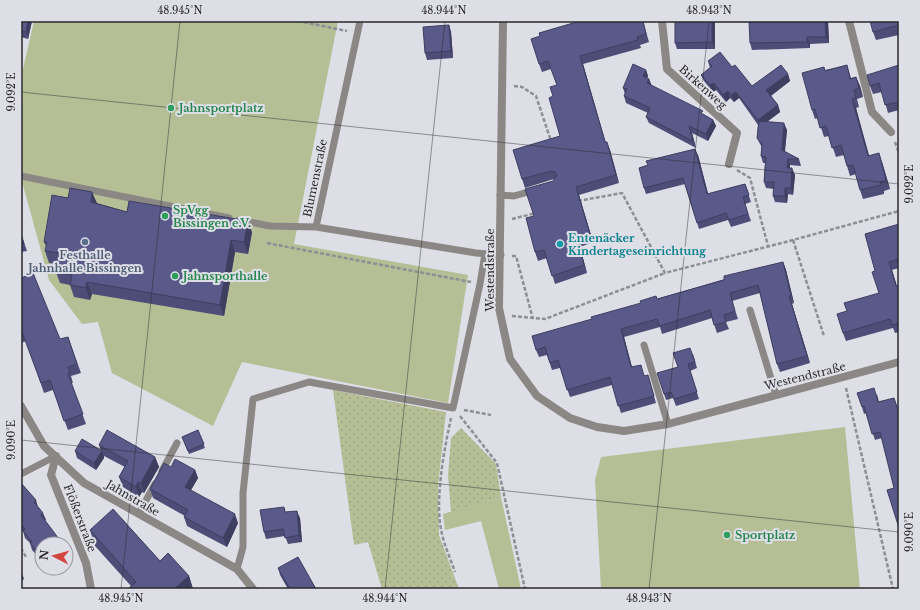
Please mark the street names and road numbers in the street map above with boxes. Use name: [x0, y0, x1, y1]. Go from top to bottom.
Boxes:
street label: Birkenweg: [676, 62, 730, 112]
street label: Blumenstraße: [300, 138, 330, 218]
street label: Westendstraße: [483, 228, 497, 313]
street label: Westendstraße: [762, 359, 847, 393]
street label: Jahnstraße: [102, 476, 162, 519]
street label: Flößerstraße: [61, 482, 99, 554]

